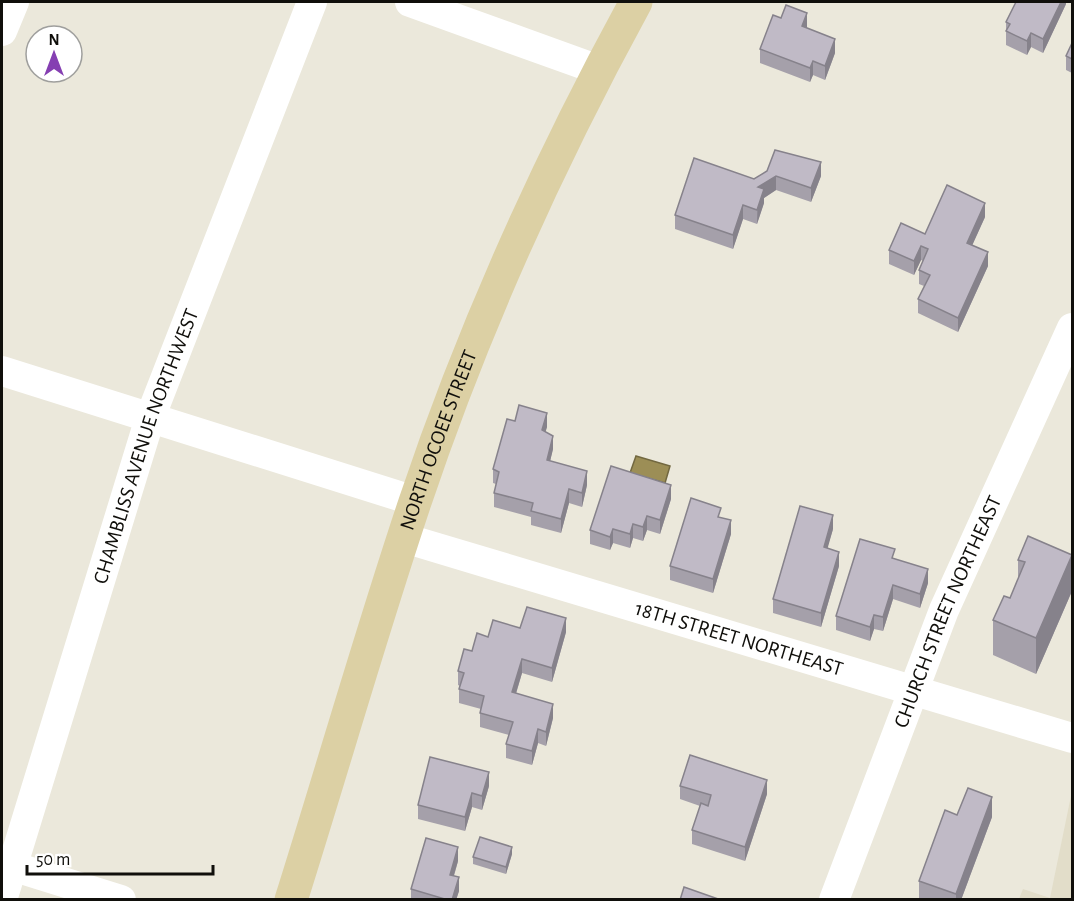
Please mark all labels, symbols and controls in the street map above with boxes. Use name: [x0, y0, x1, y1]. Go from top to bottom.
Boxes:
north arrow: [24, 24, 84, 84]
text: N: [48, 32, 60, 48]
street label: CHAMBLISS AVENUE NORTHWEST: [89, 306, 202, 586]
street label: NORTH OCOEE STREET: [396, 347, 480, 533]
street label: CHURCH STREET NORTHEAST: [890, 492, 1005, 730]
street label: 18TH STREET NORTHEAST: [633, 597, 846, 679]
scale bar: [27, 838, 213, 876]
text: 50 m: [36, 851, 70, 869]

